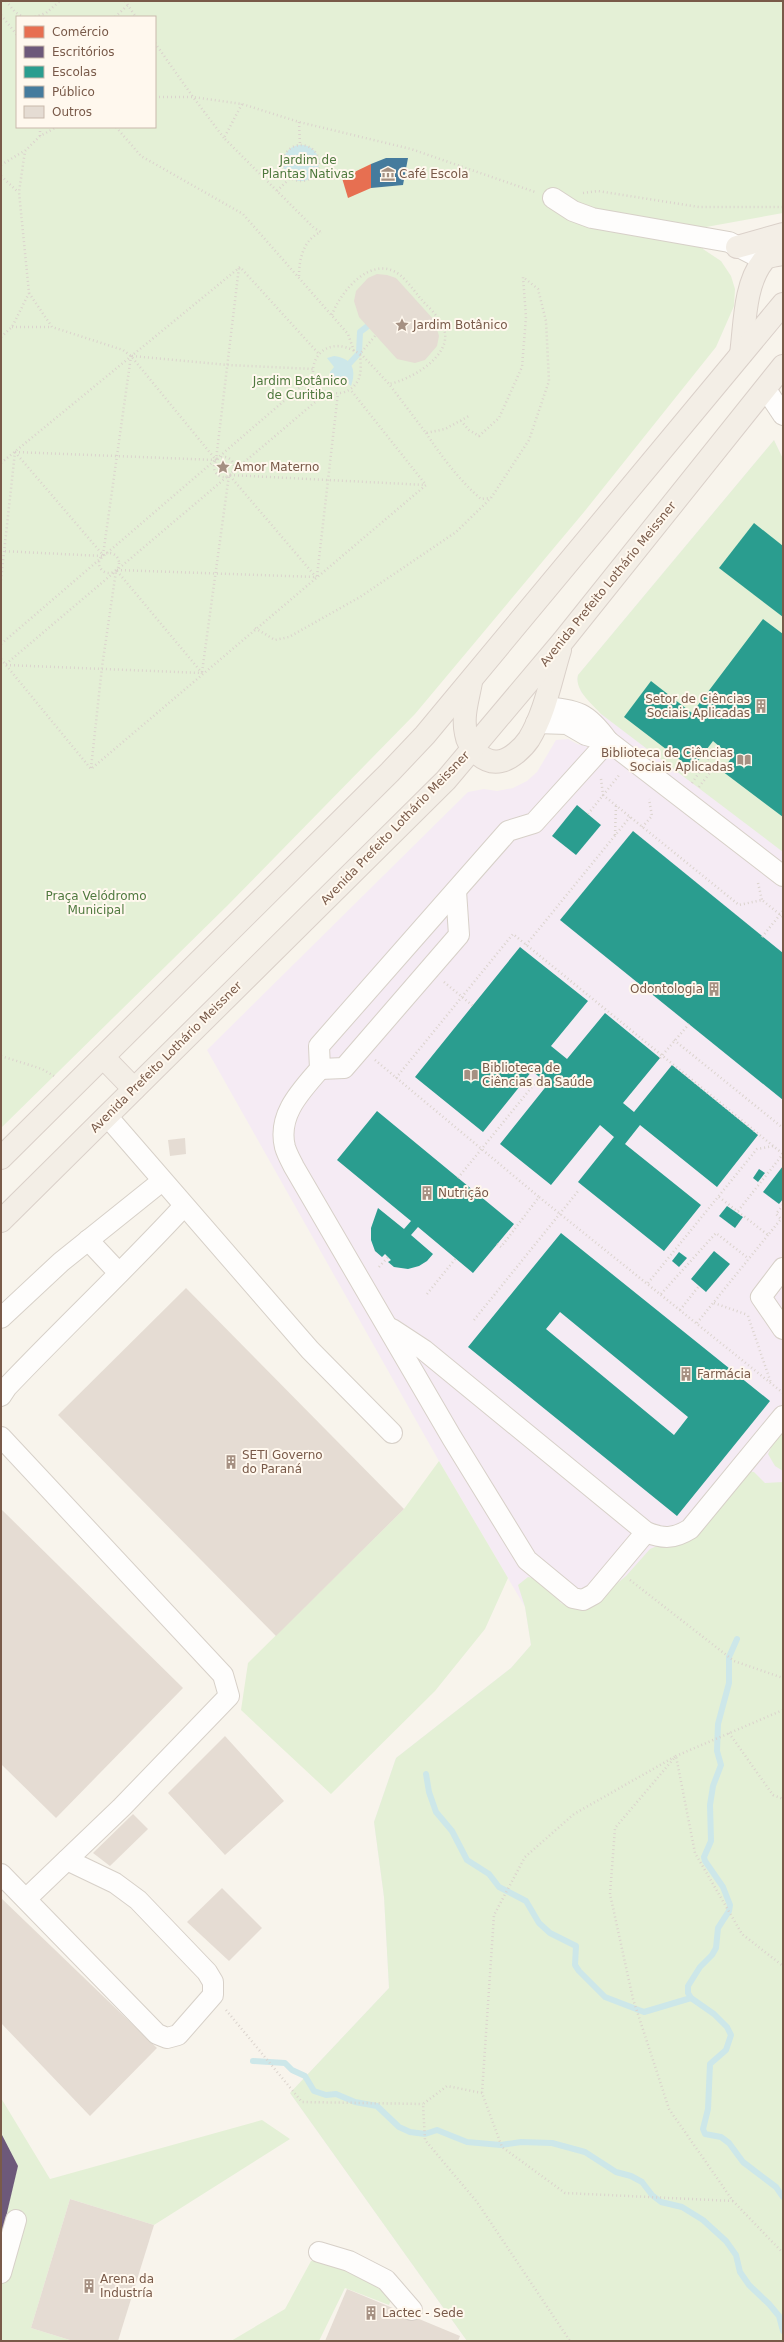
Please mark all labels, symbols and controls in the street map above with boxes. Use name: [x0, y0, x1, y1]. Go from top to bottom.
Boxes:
legend: [16, 16, 156, 128]
text: Comércio: [52, 25, 109, 39]
text: Escritórios: [52, 45, 115, 59]
text: Escolas: [52, 65, 97, 79]
text: Público: [52, 85, 95, 99]
text: Outros: [52, 105, 92, 119]
park label: Jardim de Plantas Nativas: [262, 153, 354, 181]
museum icon: Café Escola: [380, 166, 396, 182]
place label: Café Escola: [399, 167, 469, 181]
place icon: Jardim Botânico: [394, 317, 410, 333]
place label: Jardim Botânico: [412, 318, 508, 332]
park label: Jardim Botânico de Curitiba: [252, 374, 347, 402]
place icon: Amor Materno: [215, 459, 231, 475]
place label: Amor Materno: [234, 460, 319, 474]
street label: Avenida Prefeito Lothário Meissner: [537, 499, 679, 669]
place label: Setor de Ciências Sociais Aplicadas: [645, 692, 750, 720]
building icon: Setor de Ciências Sociais Aplicadas: [753, 698, 769, 714]
place label: Biblioteca de Ciências Sociais Aplicadas: [601, 746, 733, 774]
street label: Avenida Prefeito Lothário Meissner: [318, 748, 472, 908]
library icon: Biblioteca de Ciências Sociais Aplicadas: [736, 752, 752, 768]
park label: Praça Velódromo Municipal: [45, 889, 147, 917]
street label: Avenida Prefeito Lothário Meissner: [88, 978, 245, 1135]
building icon: Odontologia: [706, 981, 722, 997]
place label: Odontologia: [630, 982, 703, 996]
place label: Biblioteca de Ciências da Saúde: [482, 1061, 592, 1089]
library icon: Biblioteca de Ciências da Saúde: [463, 1067, 479, 1083]
building icon: Nutrição: [419, 1185, 435, 1201]
place label: Nutrição: [438, 1186, 489, 1200]
building icon: Farmácia: [678, 1366, 694, 1382]
place label: Farmácia: [697, 1367, 751, 1381]
place label: SETI Governo do Paraná: [242, 1448, 323, 1476]
building icon: SETI Governo do Paraná: [223, 1454, 239, 1470]
place label: Arena da Industría: [100, 2272, 154, 2300]
building icon: Arena da Industría: [81, 2278, 97, 2294]
building icon: Lactec - Sede: [363, 2305, 379, 2321]
place label: Lactec - Sede: [382, 2306, 463, 2320]

